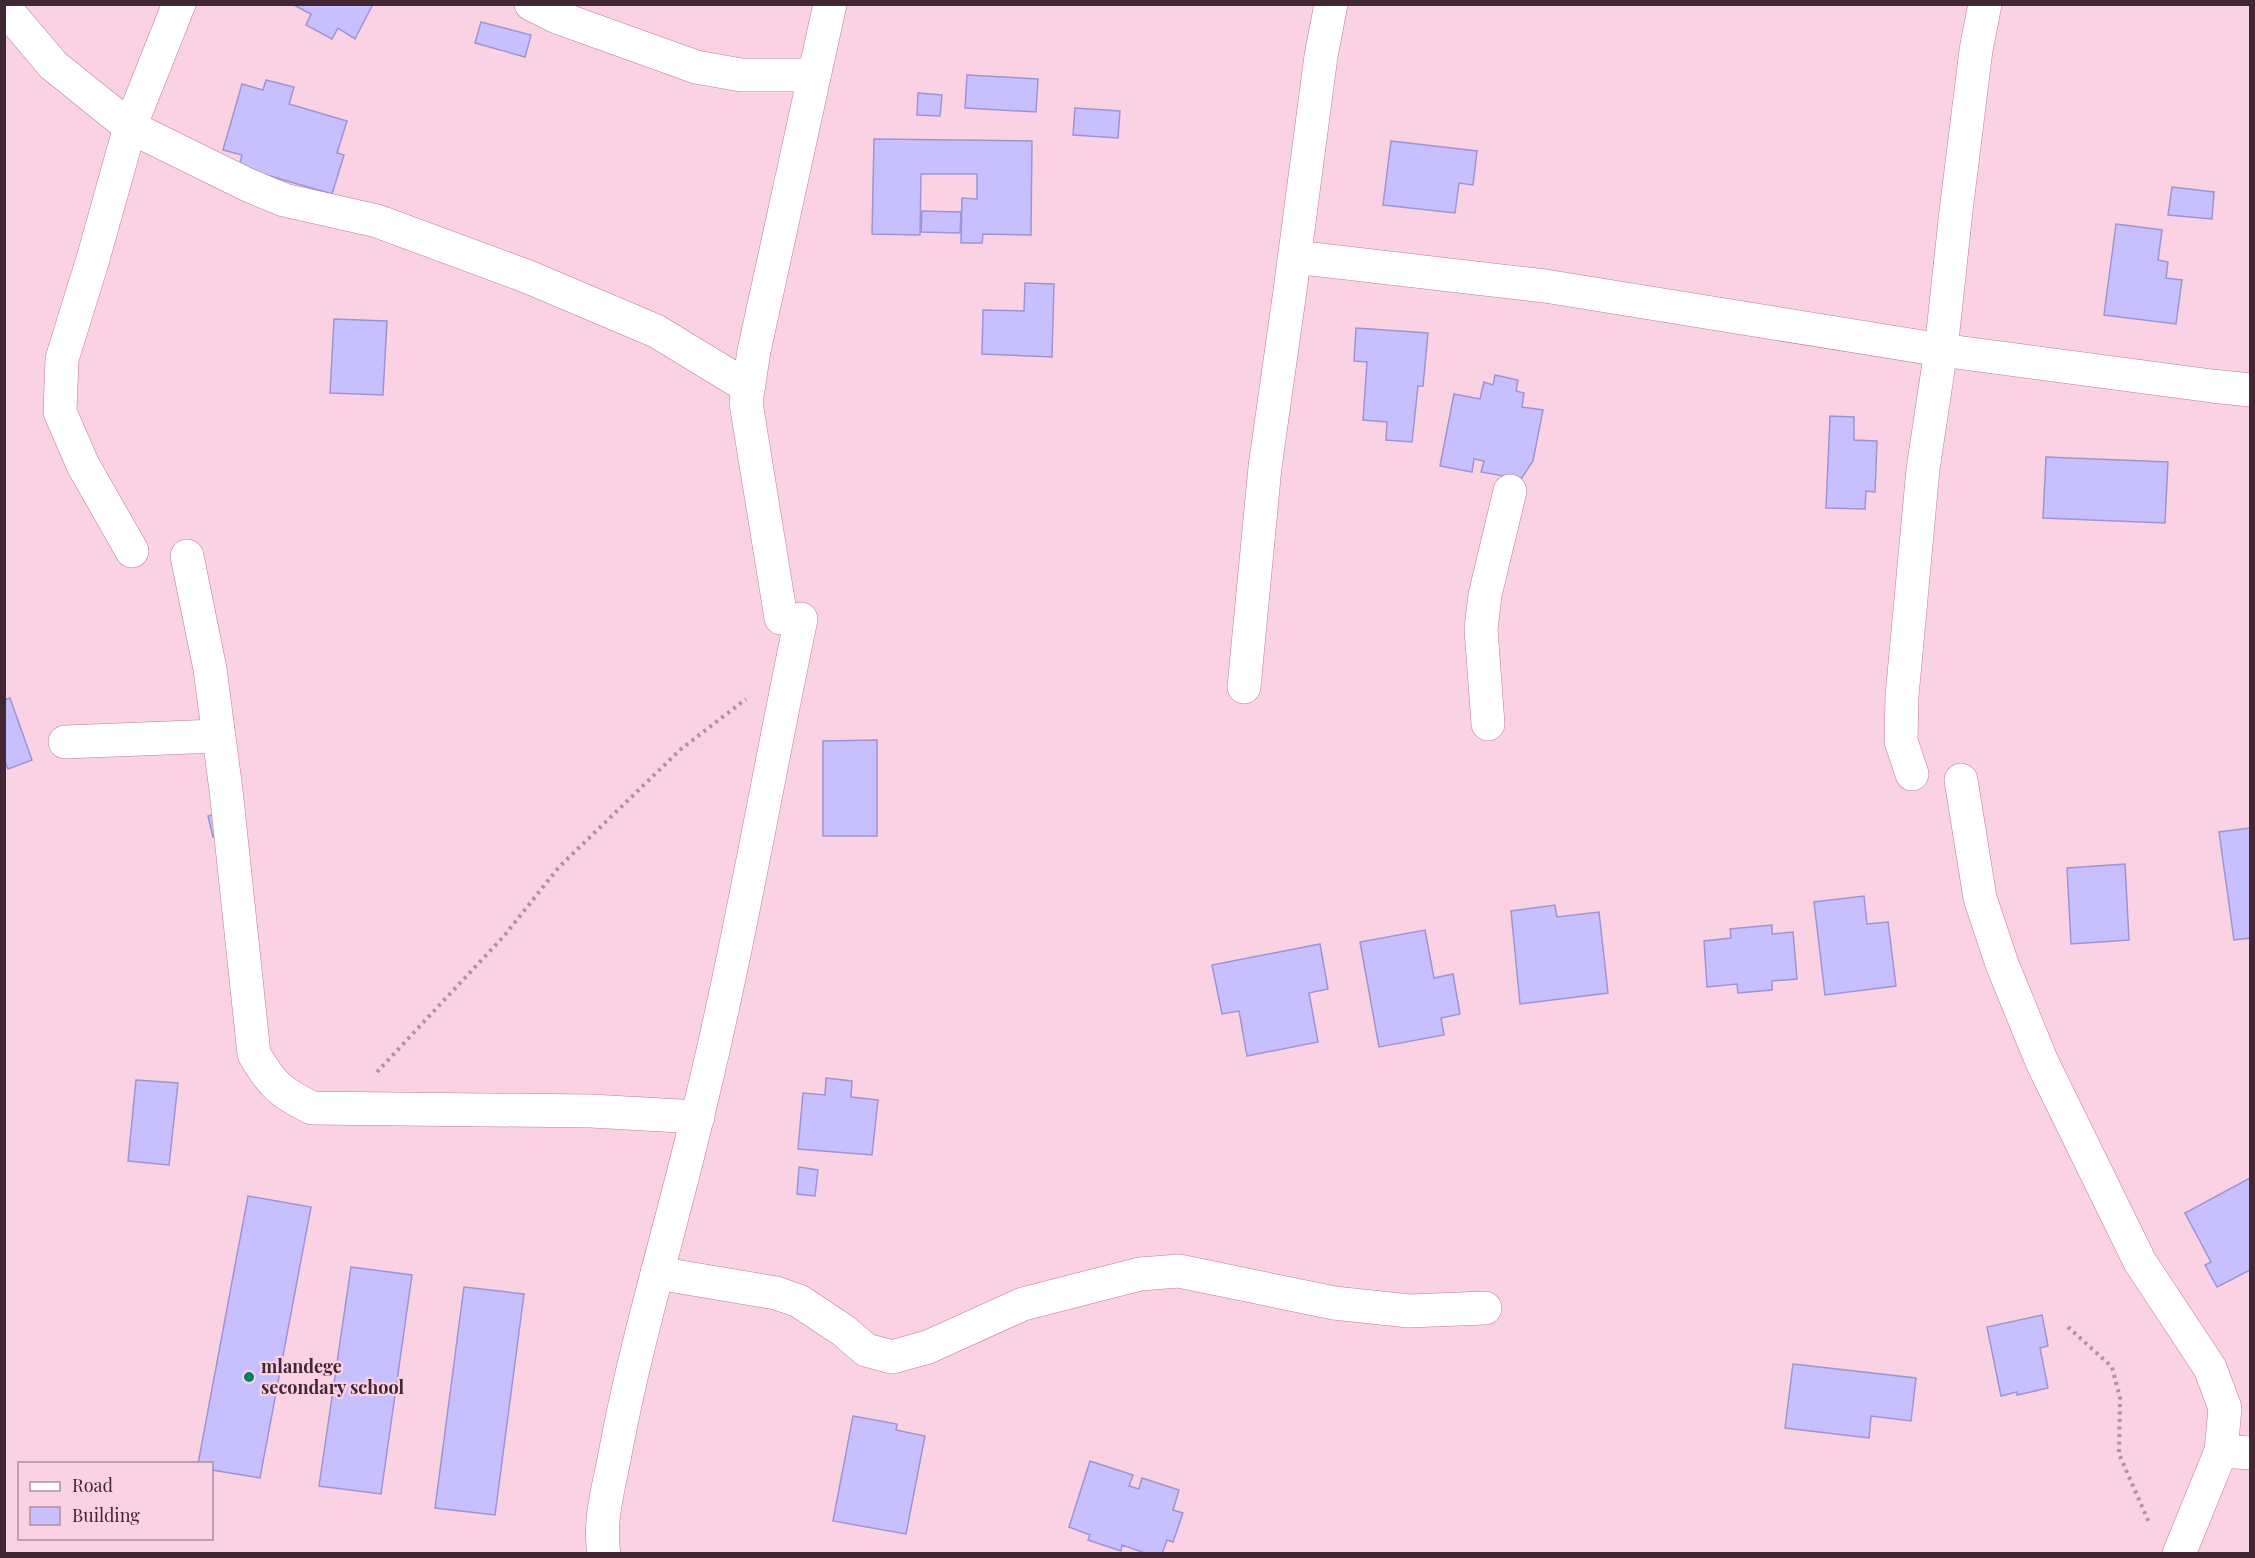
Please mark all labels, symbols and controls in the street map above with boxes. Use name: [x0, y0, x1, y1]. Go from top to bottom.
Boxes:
place label: mlandege secondary school: [261, 1354, 404, 1399]
marker: mlandege secondary school: [242, 1370, 256, 1384]
legend: [18, 1462, 213, 1540]
text: Road: [72, 1473, 113, 1497]
text: Building: [72, 1503, 140, 1527]

